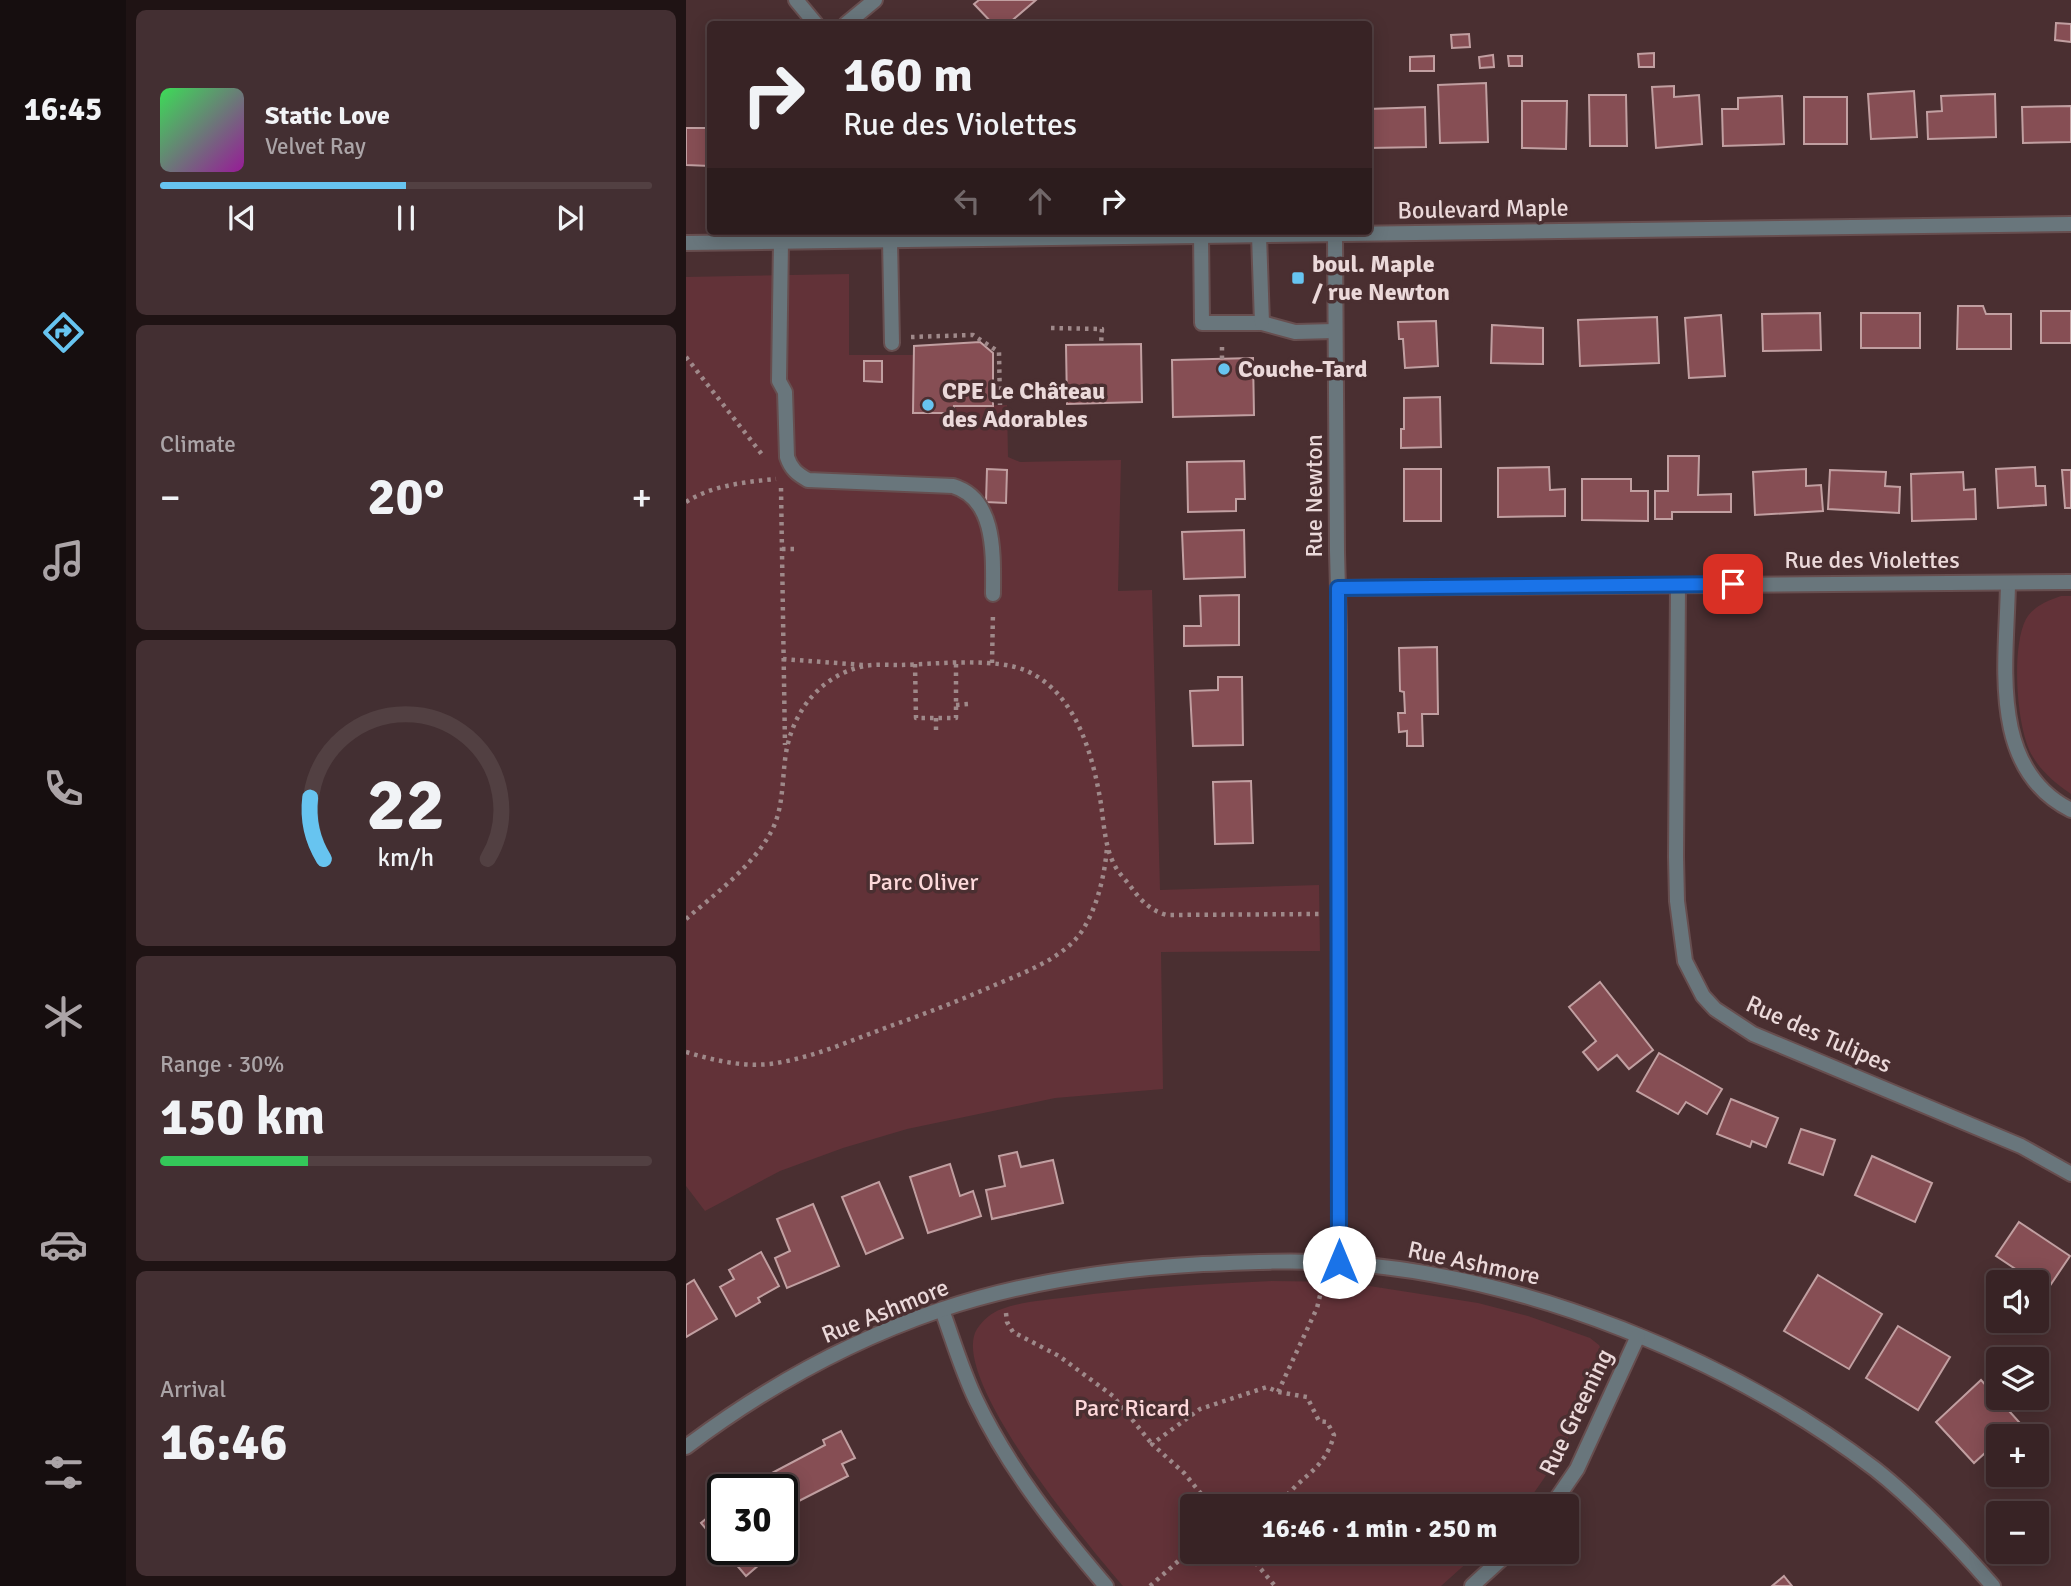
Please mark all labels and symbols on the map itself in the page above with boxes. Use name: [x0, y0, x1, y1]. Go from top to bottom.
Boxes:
street label: Boulevard Maple: [1397, 193, 1569, 225]
place label: boul. Maple / rue Newton: [1312, 249, 1450, 307]
marker: boul. Maple / rue Newton: [1290, 270, 1306, 286]
place label: Couche-Tard: [1238, 354, 1368, 384]
marker: Couche-Tard: [1216, 361, 1232, 377]
place label: CPE Le Château des Adorables: [942, 376, 1105, 434]
marker: CPE Le Château des Adorables: [920, 397, 936, 413]
street label: Rue Newton: [1299, 434, 1329, 558]
street label: Rue des Violettes: [1784, 545, 1960, 575]
pin: [1703, 554, 1763, 614]
park label: Parc Oliver: [868, 867, 978, 897]
street label: Rue des Tulipes: [1741, 988, 1897, 1080]
position arrow: [1302, 1225, 1376, 1299]
street label: Rue Ashmore: [1405, 1234, 1543, 1292]
street label: Rue Ashmore: [817, 1272, 953, 1350]
street label: Rue Greening: [1532, 1344, 1620, 1480]
park label: Parc Ricard: [1074, 1393, 1190, 1423]
speed limit sign: 30: [707, 1474, 798, 1565]

